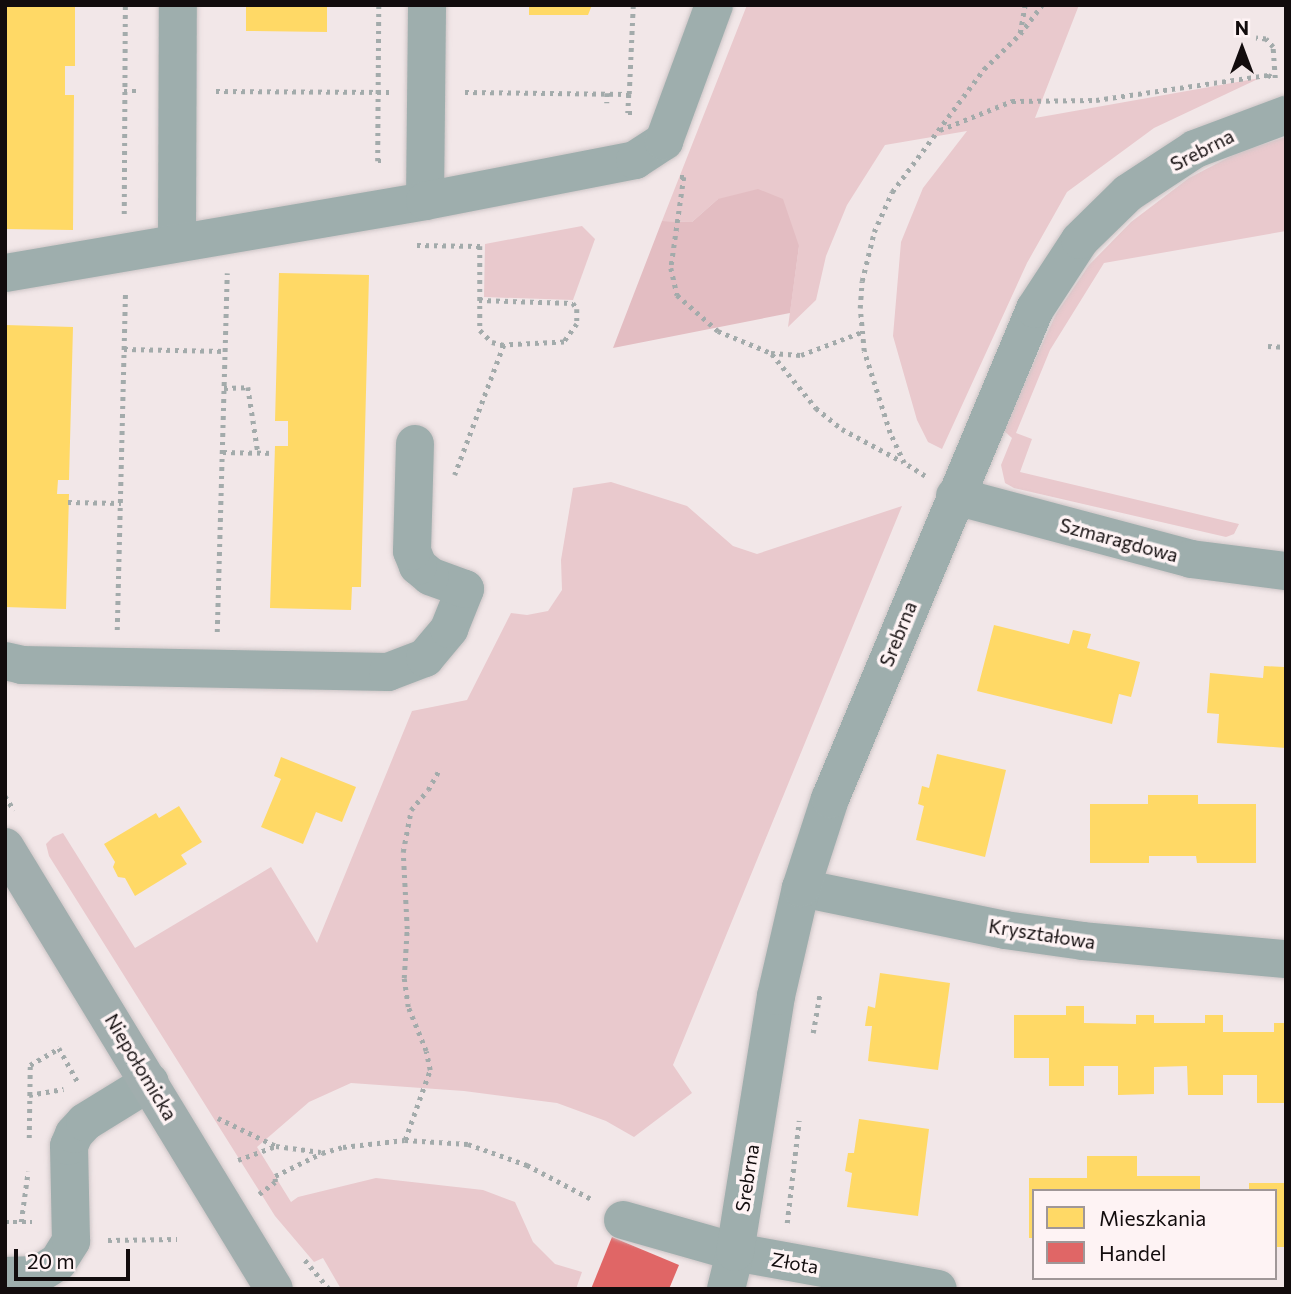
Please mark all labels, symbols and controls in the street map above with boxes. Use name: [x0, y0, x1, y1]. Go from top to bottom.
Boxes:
north arrow: [1207, 14, 1277, 84]
text: N: [1235, 16, 1249, 39]
street label: Srebrna: [1166, 124, 1238, 176]
street label: Szmaragdowa: [1057, 513, 1181, 567]
street label: Srebrna: [875, 598, 921, 670]
street label: Kryształowa: [987, 914, 1097, 954]
street label: Niepołomicka: [100, 1010, 182, 1124]
street label: Srebrna: [730, 1143, 764, 1213]
legend: [1032, 1189, 1277, 1280]
text: Mieszkania: [1099, 1205, 1206, 1230]
scale bar: [18, 1234, 133, 1278]
text: Handel: [1099, 1240, 1166, 1265]
text: 20 m: [27, 1248, 75, 1273]
street label: Złota: [770, 1248, 820, 1278]

